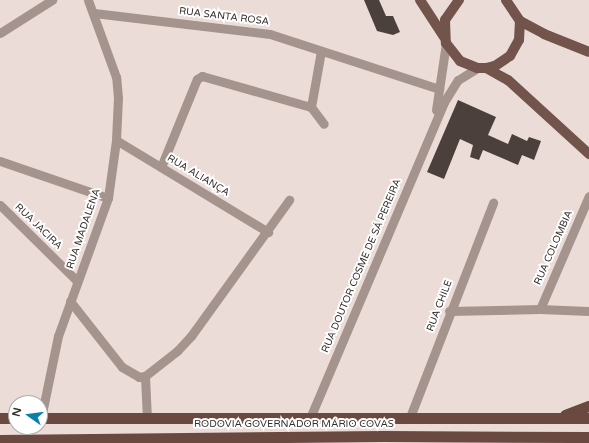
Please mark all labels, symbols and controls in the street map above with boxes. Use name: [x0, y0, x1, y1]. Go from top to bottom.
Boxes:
street label: RUA SANTA ROSA: [178, 6, 270, 28]
street label: RUA ALIANÇA: [165, 153, 231, 199]
street label: RUA DOUTOR COSME DE SÁ PEREIRA: [320, 177, 404, 355]
street label: RUA MADALENA: [65, 187, 103, 271]
street label: RUA JACIRA: [12, 202, 64, 252]
street label: RUA COLOMBIA: [532, 209, 576, 287]
street label: RUA CHILE: [425, 279, 455, 333]
north arrow: [8, 395, 48, 435]
text: N: [9, 406, 24, 418]
street label: RODOVIA GOVERNADOR MÁRIO COVAS: [194, 419, 394, 431]

